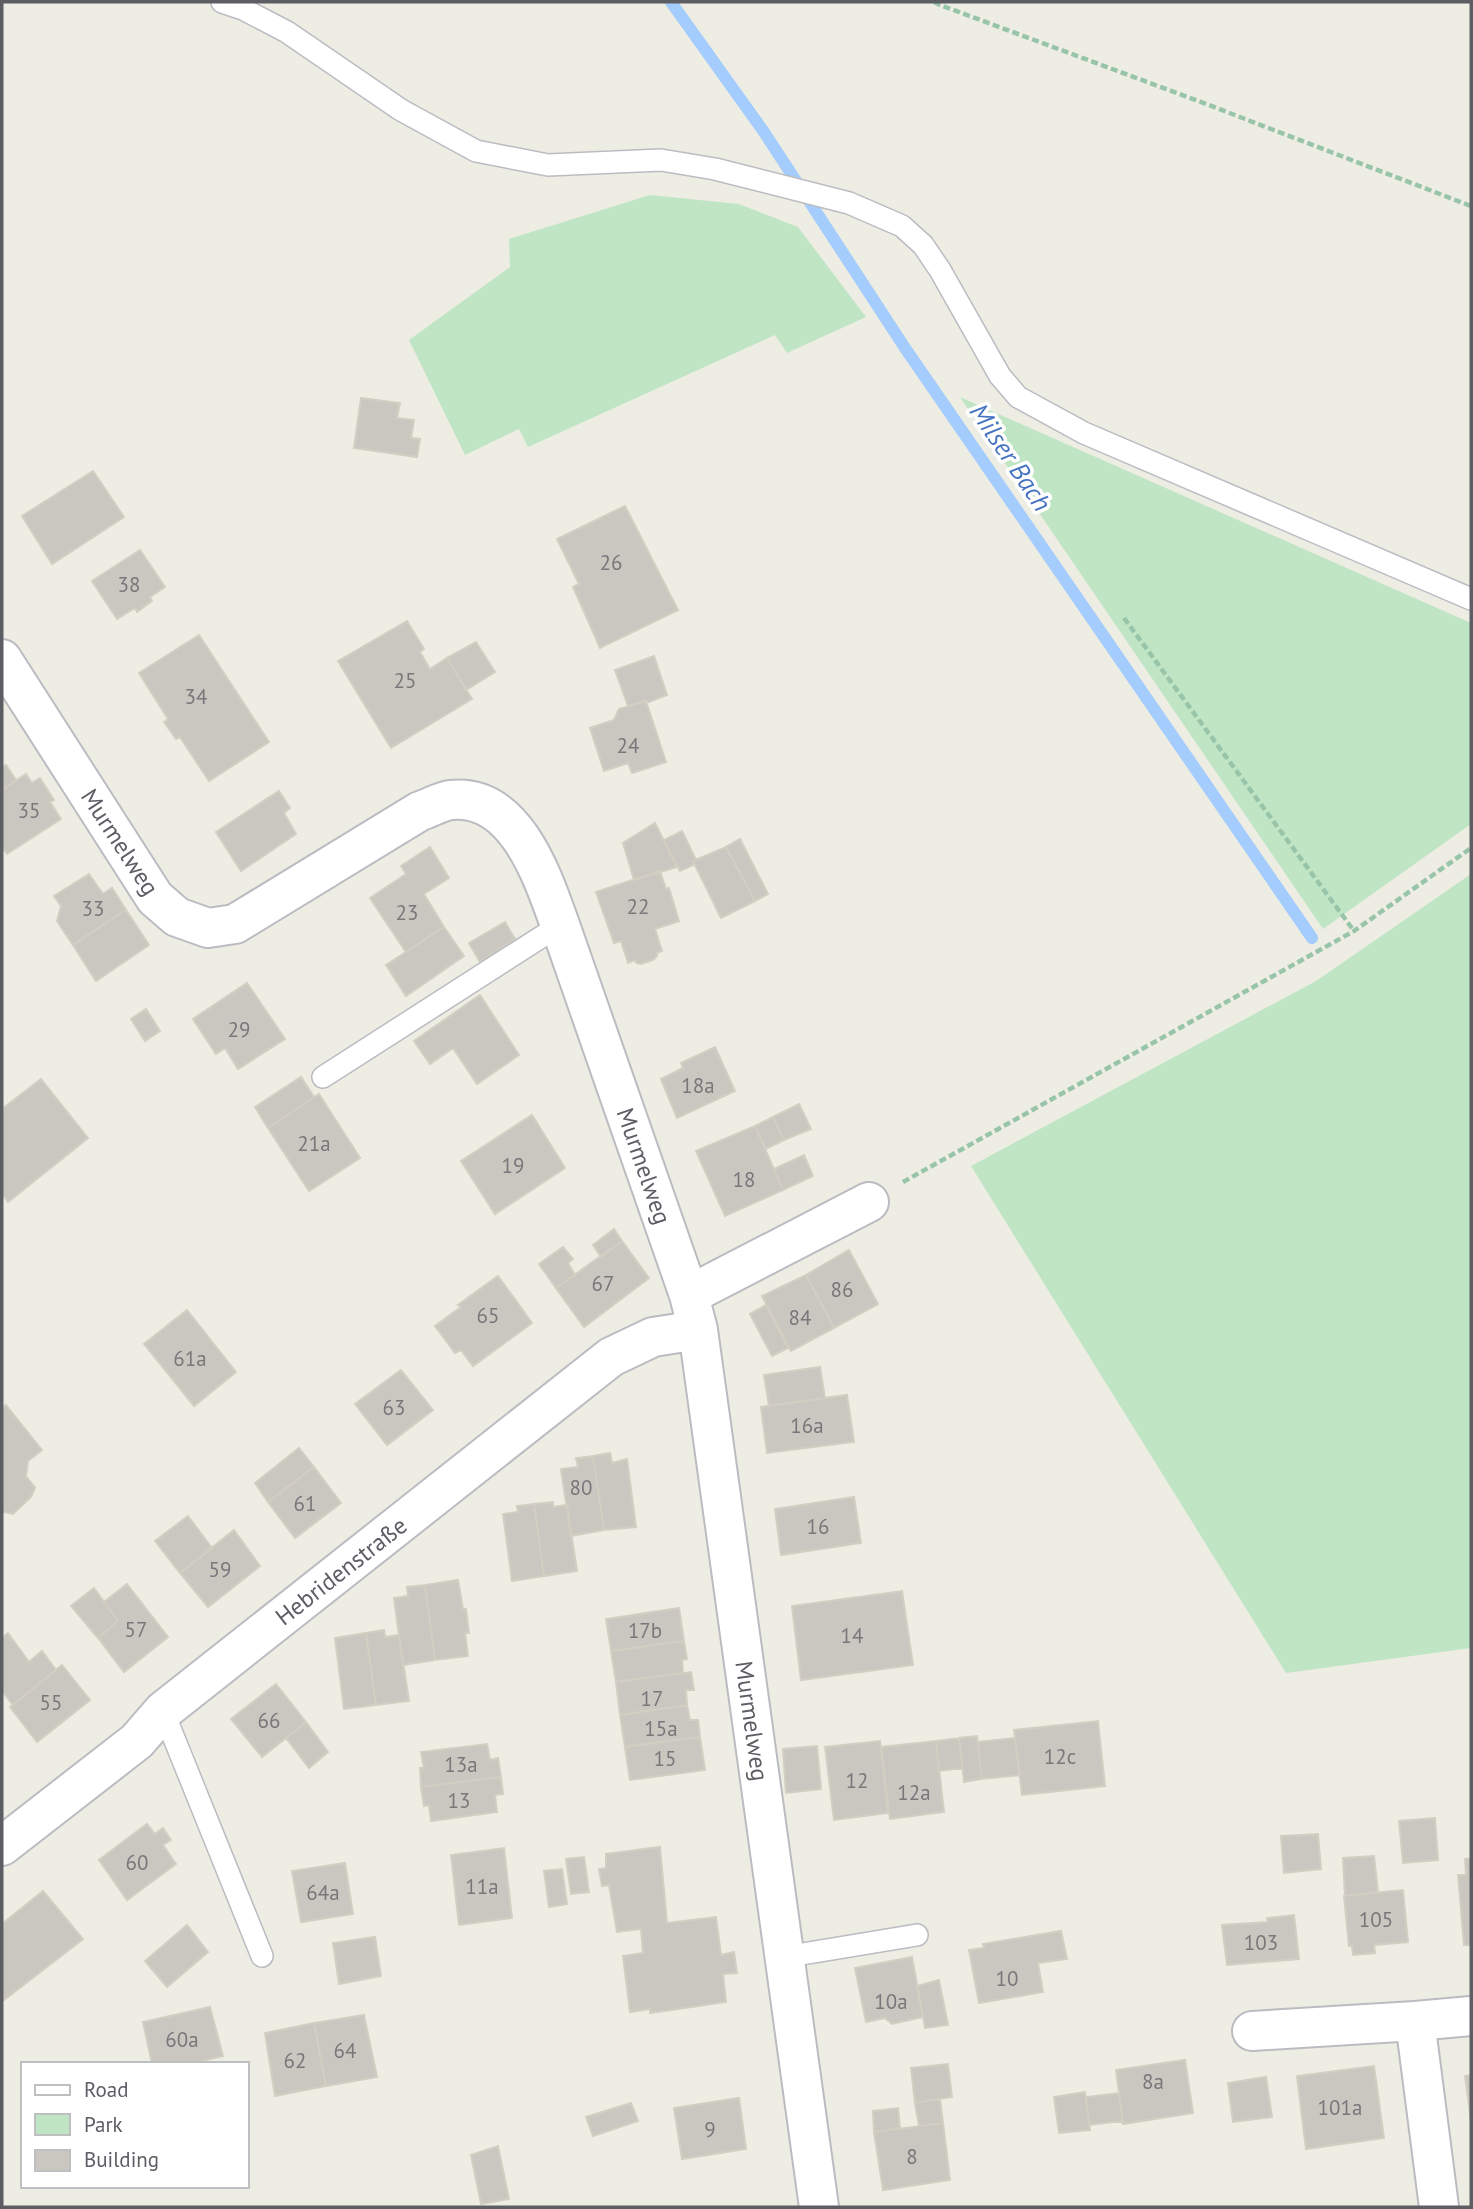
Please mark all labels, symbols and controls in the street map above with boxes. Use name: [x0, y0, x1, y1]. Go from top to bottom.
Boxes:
water label: Milser Bach: [963, 397, 1059, 517]
house number: 26: [600, 549, 622, 576]
house number: 38: [118, 571, 140, 598]
house number: 25: [394, 667, 416, 694]
house number: 34: [185, 683, 207, 710]
house number: 24: [617, 732, 639, 759]
street label: Murmelweg: [74, 783, 166, 901]
house number: 35: [18, 797, 40, 824]
house number: 22: [627, 893, 649, 920]
house number: 33: [82, 895, 104, 922]
house number: 23: [396, 899, 418, 926]
house number: 29: [228, 1016, 250, 1043]
house number: 18a: [681, 1072, 715, 1099]
street label: Murmelweg: [610, 1104, 678, 1228]
house number: 21a: [297, 1130, 331, 1157]
house number: 19: [502, 1152, 524, 1179]
house number: 18: [733, 1166, 755, 1193]
house number: 67: [592, 1270, 614, 1297]
house number: 86: [831, 1276, 853, 1303]
house number: 65: [477, 1302, 499, 1329]
house number: 84: [789, 1304, 811, 1331]
house number: 61a: [173, 1345, 207, 1372]
house number: 63: [383, 1394, 405, 1421]
house number: 16a: [790, 1412, 824, 1439]
house number: 80: [570, 1474, 592, 1501]
house number: 61: [294, 1490, 316, 1517]
street label: Hebridenstraße: [269, 1510, 413, 1632]
house number: 16: [807, 1513, 829, 1540]
house number: 59: [209, 1556, 231, 1583]
house number: 57: [125, 1616, 147, 1643]
house number: 17b: [628, 1617, 662, 1644]
house number: 14: [841, 1622, 863, 1649]
street label: Murmelweg: [728, 1659, 776, 1783]
house number: 17: [641, 1685, 663, 1712]
house number: 55: [40, 1689, 62, 1716]
house number: 66: [258, 1707, 280, 1734]
house number: 15a: [644, 1715, 678, 1742]
house number: 12c: [1044, 1743, 1076, 1770]
house number: 15: [654, 1745, 676, 1772]
house number: 13a: [444, 1751, 478, 1778]
house number: 12: [846, 1767, 868, 1794]
house number: 12a: [897, 1779, 931, 1806]
house number: 13: [448, 1787, 470, 1814]
house number: 60: [126, 1849, 148, 1876]
house number: 11a: [465, 1873, 499, 1900]
house number: 64a: [306, 1879, 340, 1906]
house number: 105: [1359, 1906, 1393, 1933]
house number: 103: [1244, 1929, 1278, 1956]
house number: 10: [996, 1965, 1018, 1992]
house number: 10a: [874, 1988, 908, 2015]
house number: 60a: [165, 2026, 199, 2053]
house number: 64: [334, 2037, 356, 2064]
house number: 62: [284, 2047, 306, 2074]
legend: [21, 2062, 248, 2188]
house number: 8a: [1142, 2068, 1164, 2095]
text: Road: [84, 2076, 128, 2103]
house number: 101a: [1318, 2094, 1362, 2121]
text: Park: [84, 2111, 123, 2138]
house number: 9: [704, 2116, 716, 2143]
house number: 8: [906, 2143, 918, 2170]
text: Building: [84, 2146, 159, 2173]

